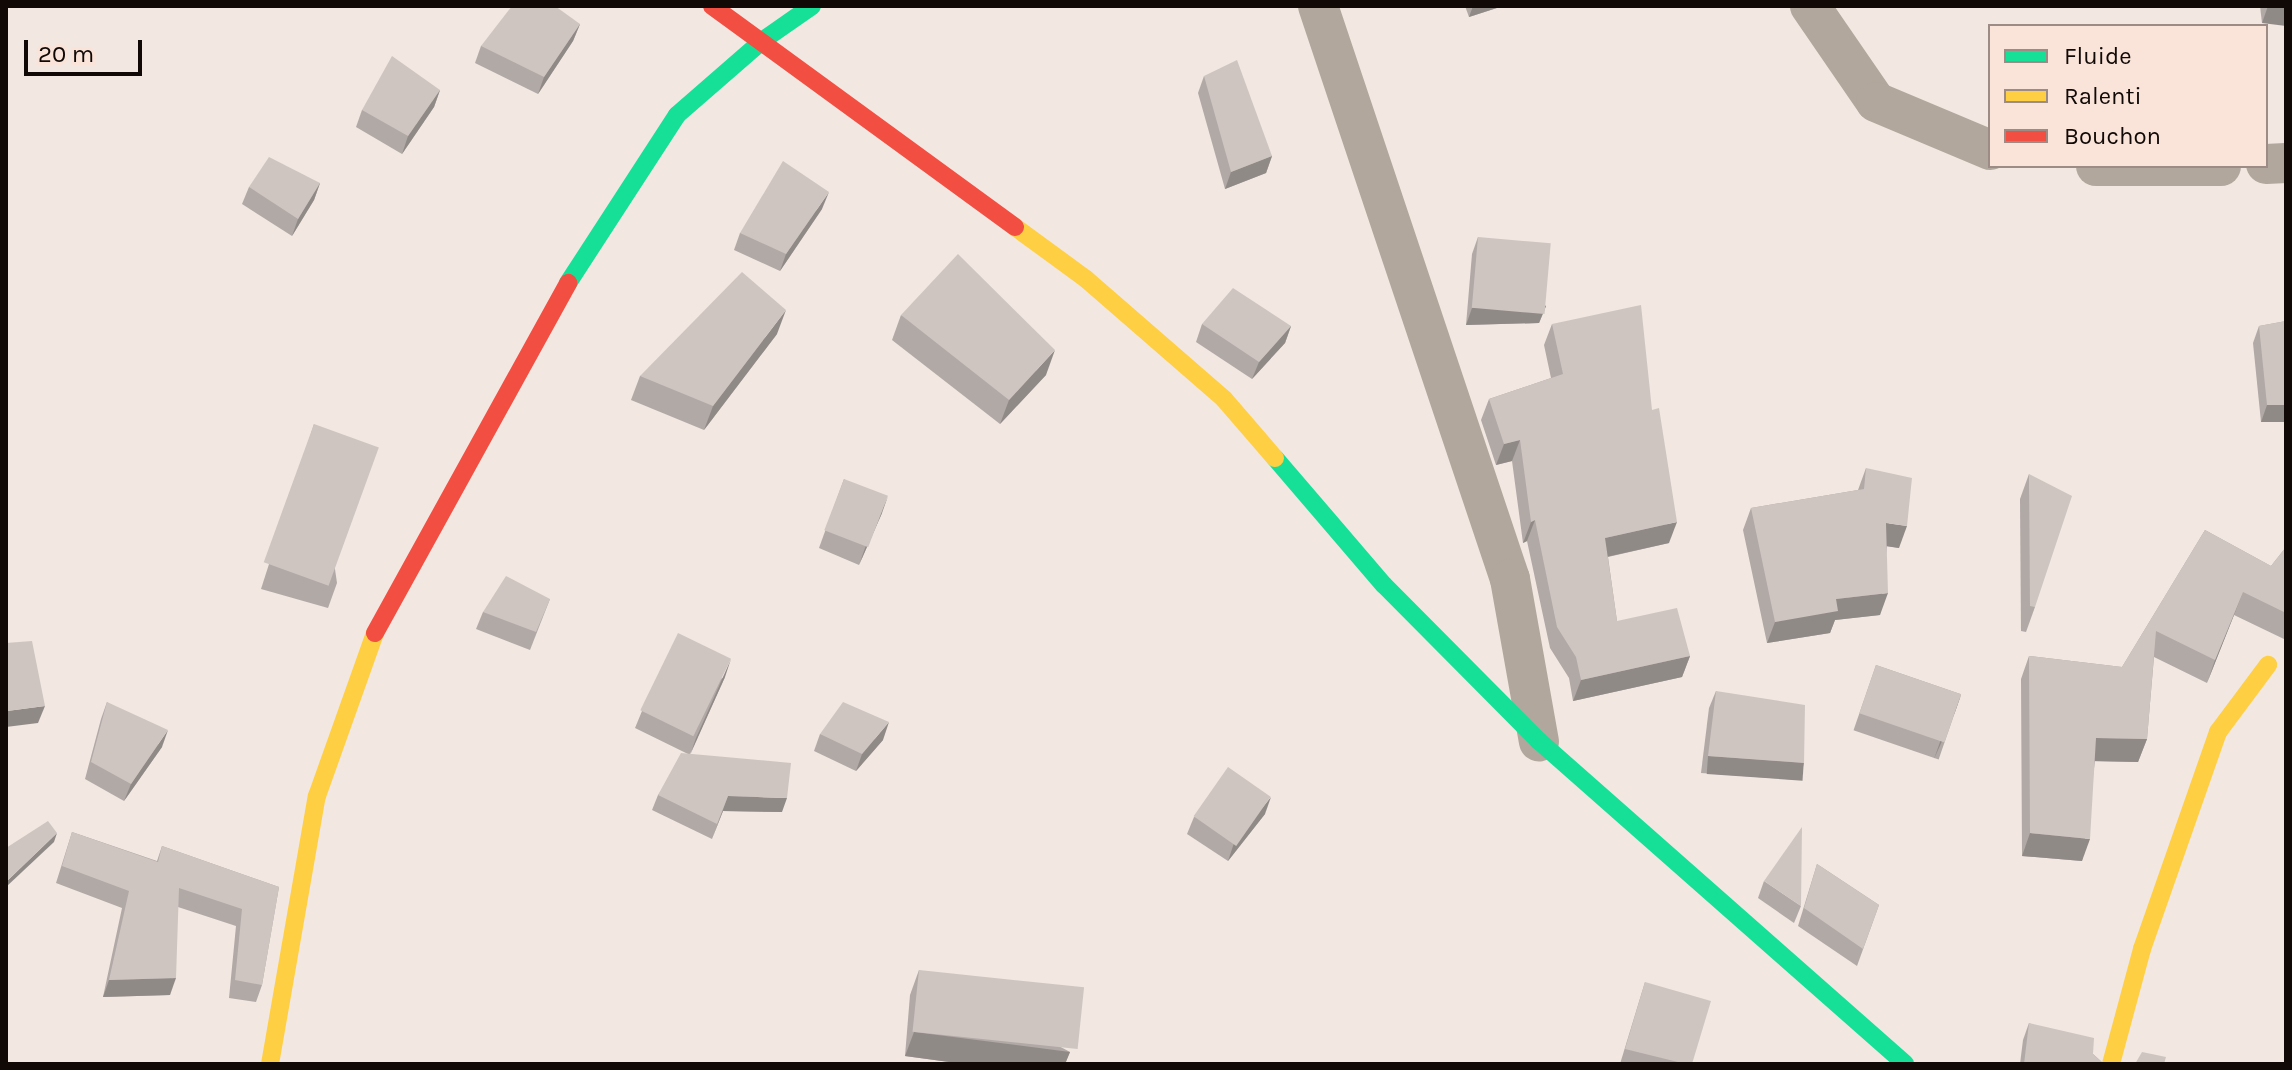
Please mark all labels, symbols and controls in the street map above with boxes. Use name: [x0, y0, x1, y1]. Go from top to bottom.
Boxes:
scale bar: [28, 24, 146, 74]
legend: [1988, 24, 2268, 168]
text: 20 m: [38, 40, 94, 68]
text: Fluide: [2064, 42, 2132, 70]
text: Ralenti: [2064, 82, 2142, 110]
text: Bouchon: [2064, 122, 2161, 150]

